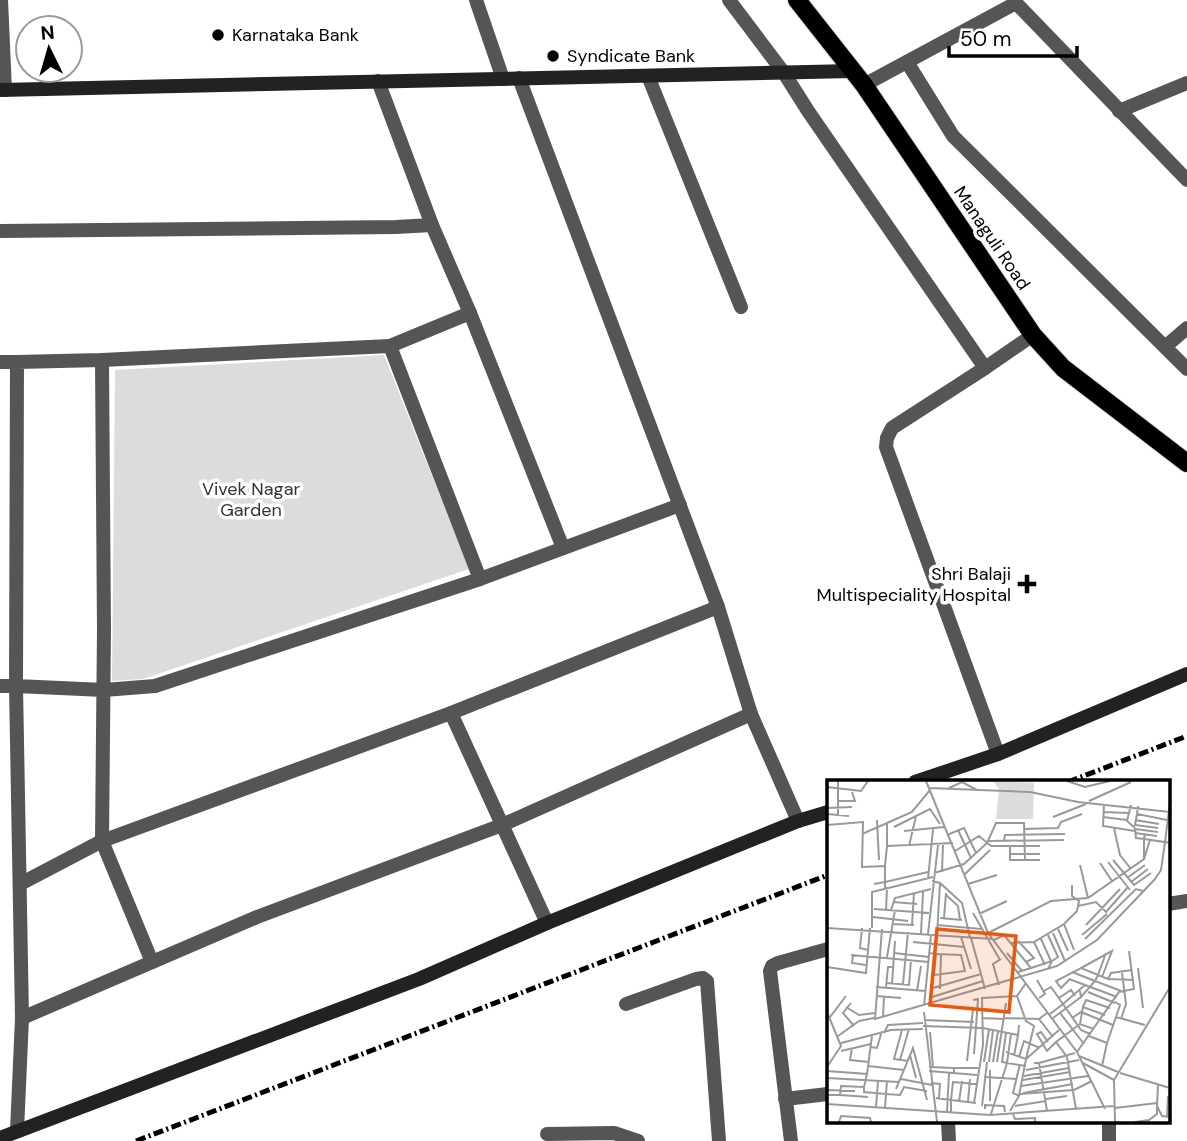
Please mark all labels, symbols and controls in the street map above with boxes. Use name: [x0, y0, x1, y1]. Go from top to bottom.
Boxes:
north arrow: [14, 14, 84, 84]
scale bar: [949, 14, 1077, 58]
text: N: [40, 20, 56, 46]
place label: Karnataka Bank: [232, 23, 359, 47]
text: 50 m: [960, 25, 1011, 53]
marker: Karnataka Bank: [210, 27, 226, 43]
place label: Syndicate Bank: [567, 44, 695, 68]
marker: Syndicate Bank: [545, 48, 561, 64]
street label: Managuli Road: [948, 181, 1036, 295]
park label: Vivek Nagar Garden: [202, 477, 300, 522]
place label: Shri Balaji Multispeciality Hospital: [817, 562, 1011, 607]
marker: Shri Balaji Multispeciality Hospital: [1017, 574, 1037, 594]
inset map: [827, 780, 1170, 1124]

